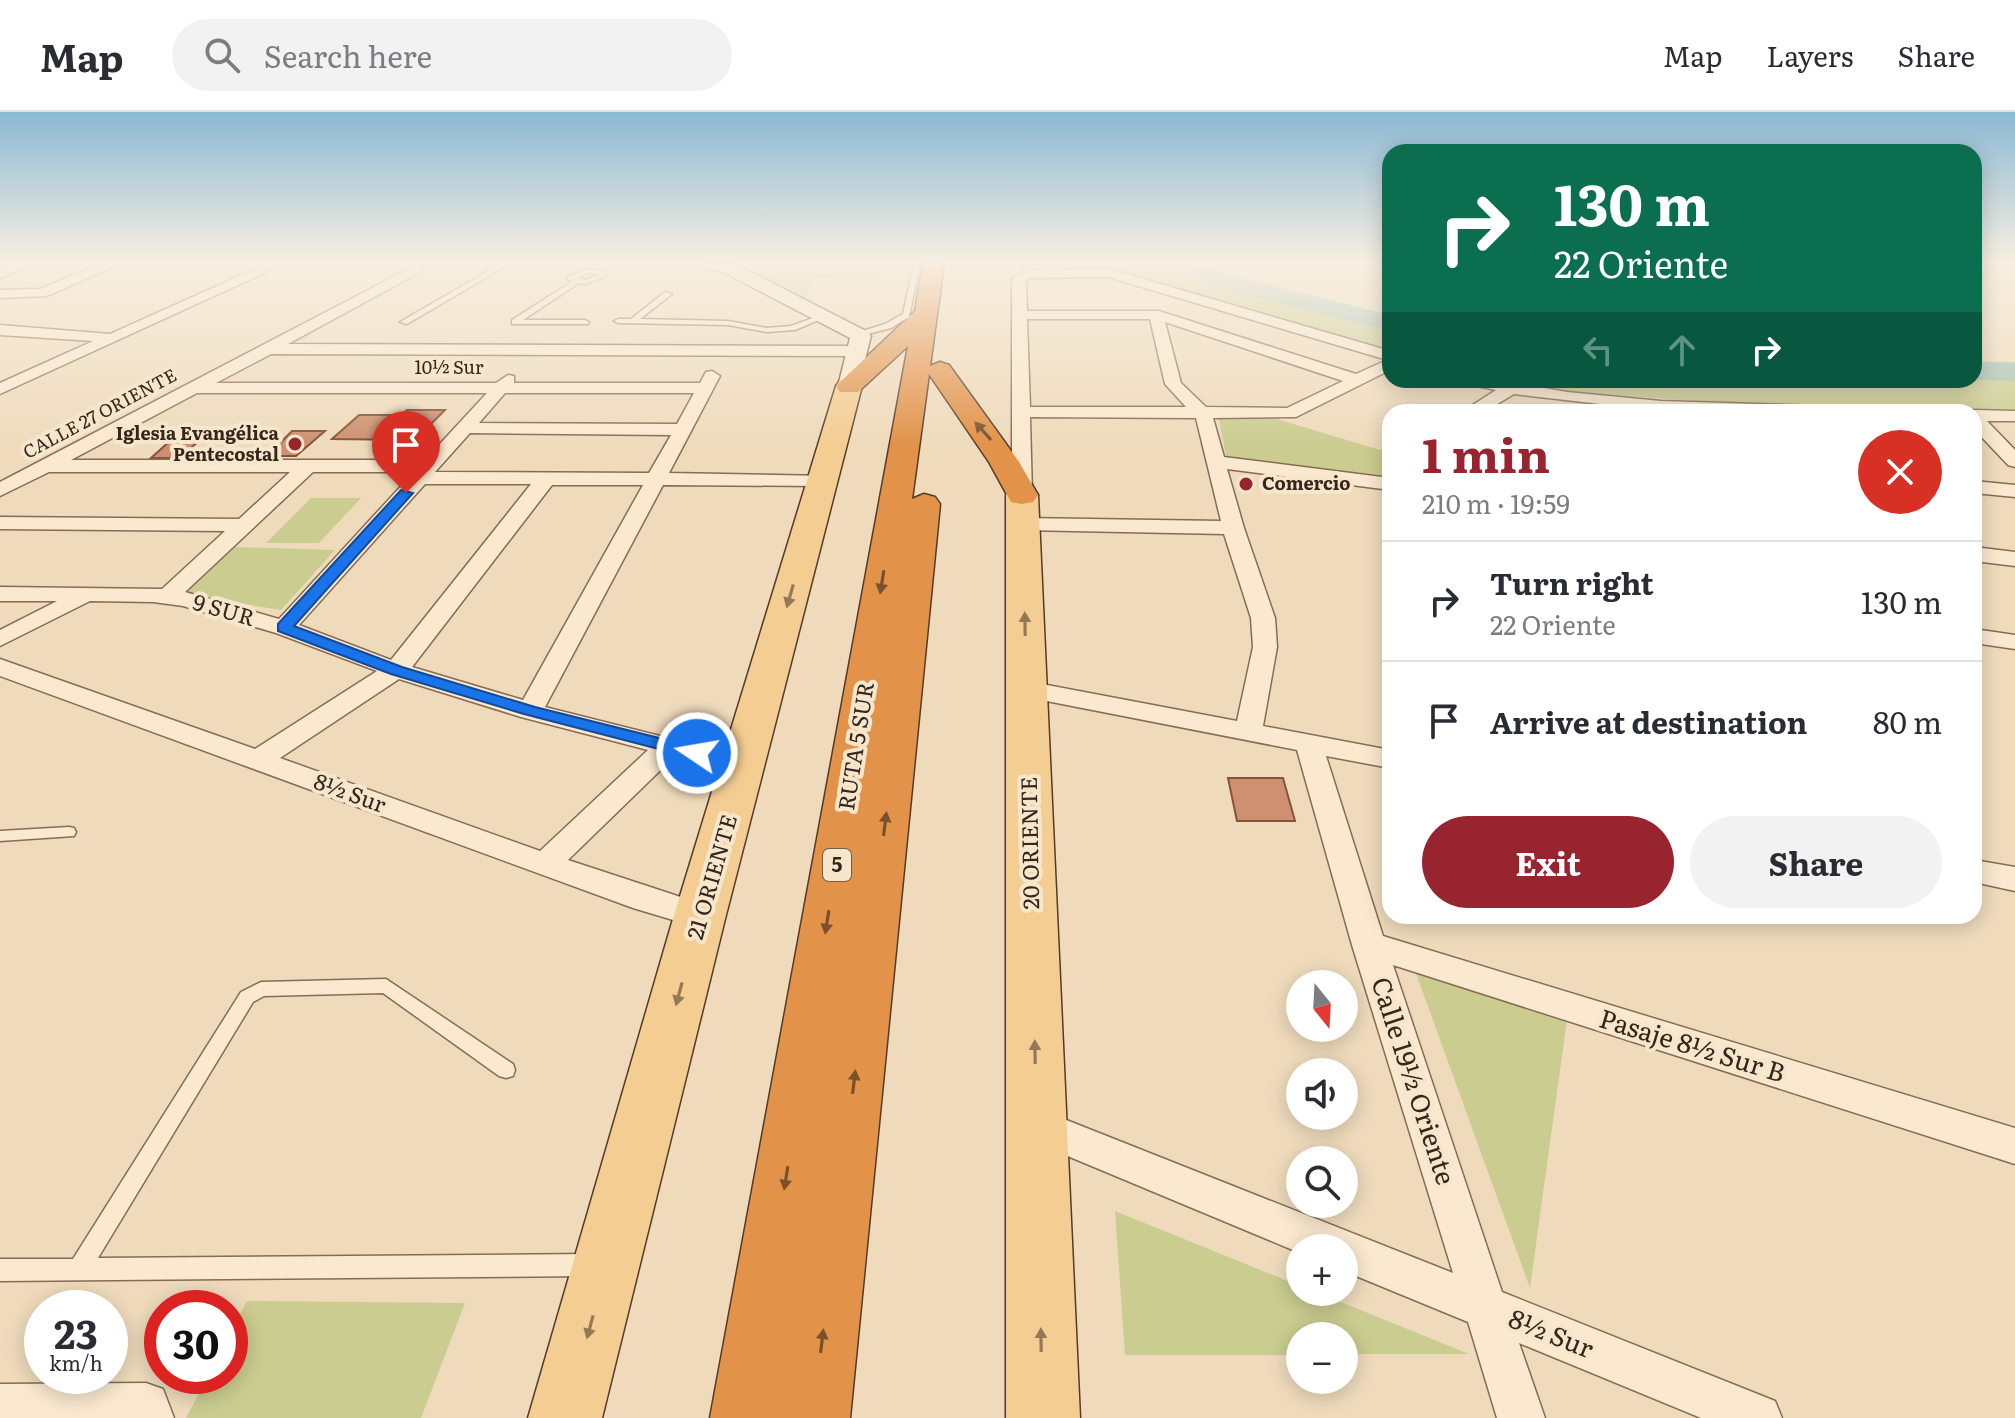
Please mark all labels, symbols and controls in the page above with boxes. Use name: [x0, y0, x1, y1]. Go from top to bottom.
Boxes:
search box: [172, 19, 732, 91]
text: Map: [40, 27, 124, 84]
icon: search: [200, 33, 244, 77]
text: Search here: [264, 33, 432, 77]
text: Map: [1663, 34, 1722, 76]
text: Layers: [1766, 34, 1853, 76]
text: Share: [1897, 34, 1975, 76]
text: 130 m: [1554, 160, 1710, 243]
icon: right: [1422, 176, 1526, 280]
text: 22 Oriente: [1554, 236, 1728, 289]
icon: left: [1576, 328, 1620, 372]
icon: ahead: [1660, 328, 1704, 372]
icon: right: [1744, 328, 1788, 372]
street label: 10½ Sur: [415, 353, 484, 380]
street label: CALLE 27 ORIENTE: [18, 361, 181, 465]
pin: [372, 411, 440, 493]
text: 1 min: [1422, 417, 1550, 488]
place label: Iglesia Evangélica Pentecostal: [116, 419, 280, 467]
one-way arrow: [974, 422, 992, 441]
icon: arrive: [384, 423, 428, 467]
button: close: [1858, 430, 1942, 514]
marker: Iglesia Evangélica Pentecostal: [286, 435, 304, 453]
place label: Comercio: [1262, 469, 1351, 496]
marker: Comercio: [1237, 475, 1255, 493]
text: 210 m · 19:59: [1422, 483, 1570, 522]
text: Turn right: [1490, 560, 1654, 604]
one-way arrow: [876, 570, 888, 595]
icon: right: [1422, 579, 1466, 623]
text: 130 m: [1861, 579, 1942, 623]
street label: 9 SUR: [190, 584, 259, 633]
one-way arrow: [783, 584, 796, 608]
text: 22 Oriente: [1490, 604, 1616, 643]
one-way arrow: [1019, 611, 1031, 636]
street label: RUTA 5 SUR: [828, 679, 881, 812]
icon: arrive: [1422, 699, 1466, 743]
text: Arrive at destination: [1490, 699, 1807, 743]
text: 80 m: [1873, 699, 1942, 743]
position arrow: [655, 711, 739, 795]
street label: 8½ Sur: [310, 763, 392, 820]
street label: 20 ORIENTE: [1011, 776, 1046, 910]
street label: 21 ORIENTE: [677, 810, 744, 943]
one-way arrow: [879, 811, 892, 836]
button: Exit: [1422, 816, 1674, 908]
button: Share: [1690, 816, 1942, 908]
road number: 5: [823, 849, 851, 881]
one-way arrow: [821, 909, 833, 934]
north arrow: [1286, 970, 1358, 1042]
map controls: [1286, 970, 1358, 1394]
street label: Calle 19½ Oriente: [1363, 971, 1467, 1189]
one-way arrow: [673, 982, 685, 1007]
street label: Pasaje 8½ Sur B: [1595, 997, 1790, 1090]
one-way arrow: [1028, 1039, 1041, 1064]
button: sound: [1286, 1058, 1358, 1130]
one-way arrow: [847, 1070, 860, 1095]
button: search: [1286, 1146, 1358, 1218]
one-way arrow: [779, 1166, 791, 1191]
button: +: [1286, 1234, 1358, 1306]
speed limit sign: 30: [144, 1290, 248, 1394]
street label: 8½ Sur: [1504, 1297, 1601, 1367]
text: 23: [54, 1302, 98, 1361]
one-way arrow: [584, 1314, 596, 1339]
button: −: [1286, 1322, 1358, 1394]
one-way arrow: [1035, 1327, 1048, 1352]
one-way arrow: [816, 1328, 829, 1353]
text: km/h: [49, 1347, 103, 1377]

